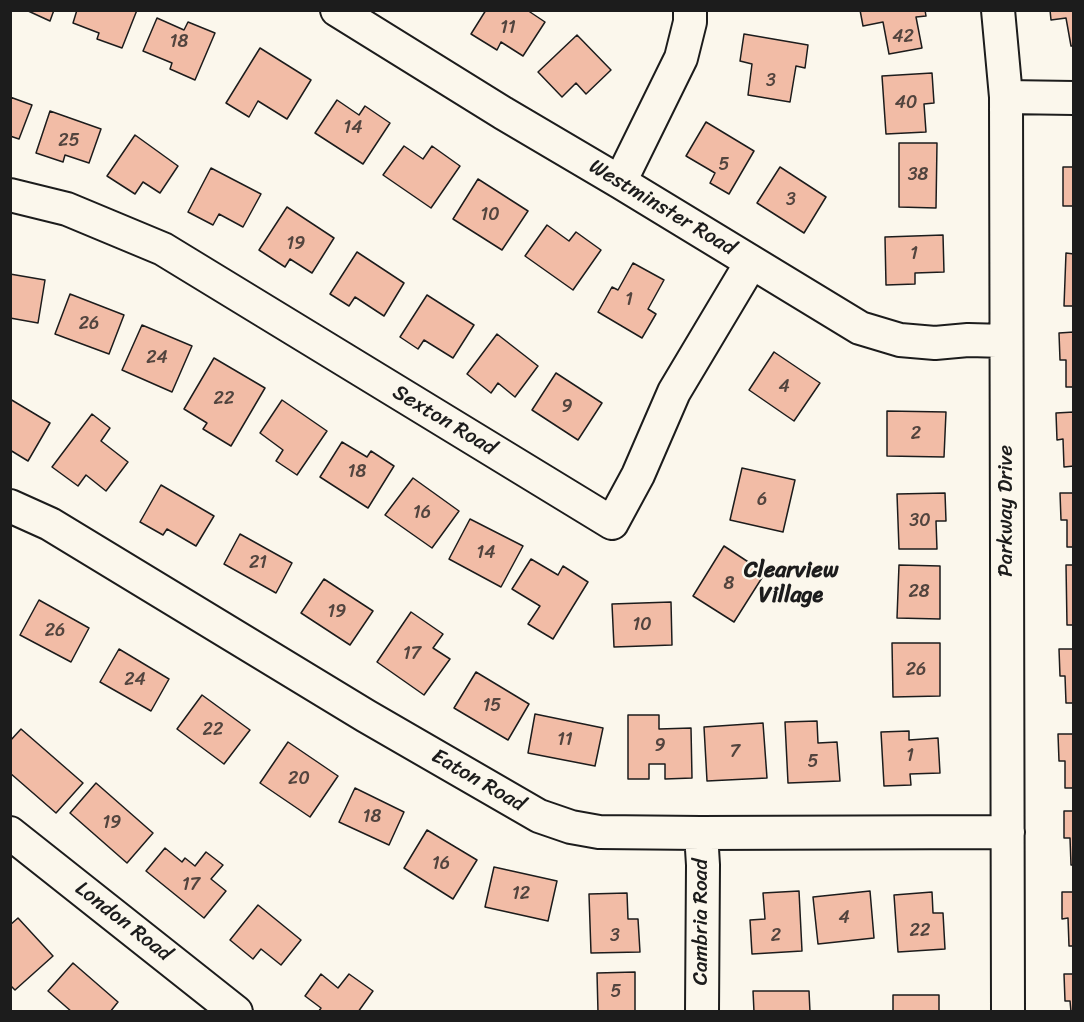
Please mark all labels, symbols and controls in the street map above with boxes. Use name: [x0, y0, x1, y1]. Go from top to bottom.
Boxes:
house number: 11: [500, 17, 516, 39]
house number: 42: [892, 26, 914, 48]
house number: 18: [170, 31, 188, 53]
house number: 3: [766, 70, 776, 92]
house number: 40: [895, 92, 917, 114]
house number: 14: [344, 117, 362, 139]
house number: 25: [58, 130, 80, 152]
street label: Westminster Road: [584, 154, 740, 262]
house number: 5: [719, 154, 729, 176]
house number: 38: [908, 164, 928, 186]
house number: 3: [786, 189, 796, 211]
house number: 10: [480, 204, 500, 226]
house number: 19: [287, 233, 305, 255]
house number: 1: [910, 243, 918, 265]
house number: 1: [625, 289, 633, 311]
house number: 26: [79, 313, 99, 335]
house number: 24: [146, 347, 168, 369]
house number: 4: [778, 376, 790, 398]
street label: Sexton Road: [388, 380, 500, 462]
house number: 22: [214, 388, 234, 410]
house number: 9: [561, 396, 573, 418]
house number: 2: [911, 423, 921, 445]
street label: Parkway Drive: [994, 445, 1020, 577]
house number: 18: [348, 461, 366, 483]
house number: 6: [757, 489, 767, 511]
house number: 16: [413, 502, 431, 524]
house number: 30: [909, 510, 931, 532]
house number: 14: [477, 542, 495, 564]
house number: 21: [249, 552, 267, 574]
district label: Clearview Village: [744, 558, 838, 610]
house number: 8: [724, 573, 734, 595]
house number: 28: [908, 581, 930, 603]
house number: 19: [328, 601, 346, 623]
house number: 10: [632, 614, 652, 636]
house number: 26: [45, 620, 65, 642]
house number: 17: [403, 643, 421, 665]
house number: 26: [906, 659, 926, 681]
house number: 24: [124, 669, 146, 691]
house number: 15: [483, 695, 501, 717]
house number: 22: [203, 719, 223, 741]
house number: 11: [557, 729, 573, 751]
house number: 9: [654, 735, 666, 757]
house number: 7: [730, 741, 740, 763]
street label: Eaton Road: [427, 744, 529, 818]
house number: 1: [906, 745, 914, 767]
house number: 5: [808, 751, 818, 773]
house number: 20: [288, 768, 310, 790]
house number: 18: [363, 806, 381, 828]
house number: 19: [103, 812, 121, 834]
house number: 16: [432, 853, 450, 875]
street label: Cambria Road: [689, 859, 715, 985]
house number: 17: [182, 874, 200, 896]
street label: London Road: [70, 877, 176, 967]
house number: 12: [512, 883, 530, 905]
house number: 4: [838, 907, 850, 929]
house number: 22: [910, 920, 930, 942]
house number: 3: [610, 925, 620, 947]
house number: 2: [771, 925, 781, 947]
house number: 5: [611, 981, 621, 1003]

